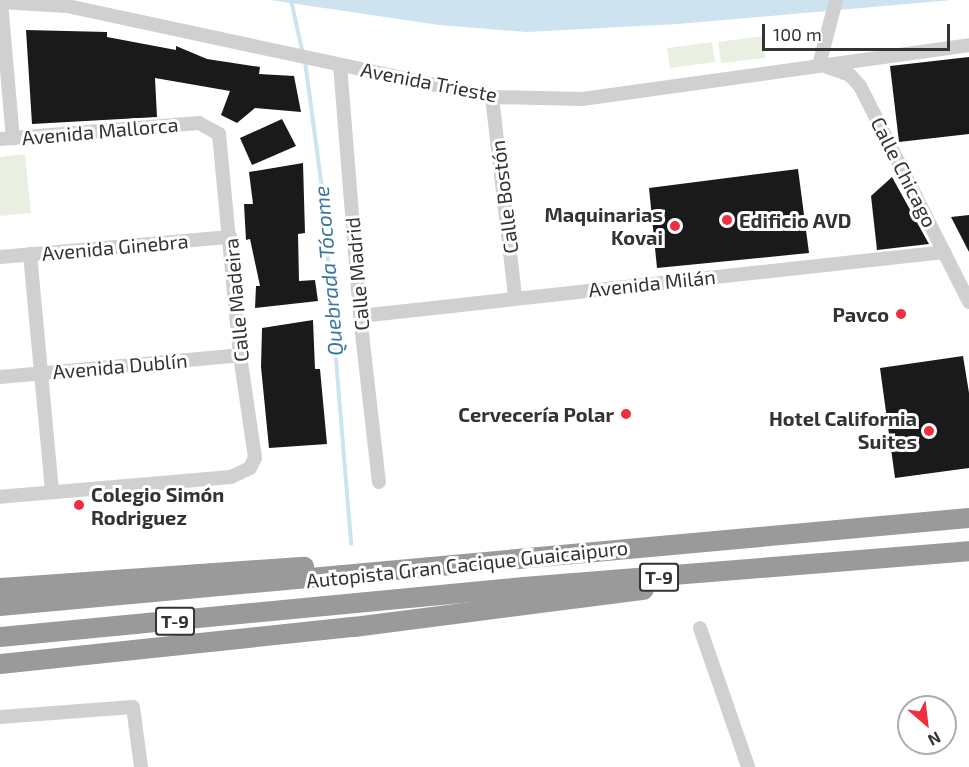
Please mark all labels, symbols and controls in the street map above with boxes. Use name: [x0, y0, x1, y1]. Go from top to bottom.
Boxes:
scale bar: [765, 12, 952, 50]
text: 100 m: [773, 23, 822, 45]
street label: Avenida Trieste: [359, 57, 499, 107]
street label: Avenida Mallorca: [21, 112, 179, 150]
street label: Calle Chicago: [866, 113, 942, 231]
street label: Calle Bostón: [485, 139, 523, 255]
water label: Quebrada Tócome: [308, 185, 348, 357]
place label: Maquinarias Kovai: [545, 202, 663, 249]
place label: Edificio AVD: [739, 208, 852, 232]
marker: Edificio AVD: [720, 213, 734, 227]
street label: Calle Madrid: [340, 216, 374, 332]
marker: Maquinarias Kovai: [668, 219, 682, 233]
street label: Avenida Ginebra: [41, 229, 189, 265]
street label: Calle Madeira: [219, 237, 253, 363]
street label: Avenida Milán: [587, 264, 717, 302]
place label: Pavco: [832, 302, 889, 326]
marker: Pavco: [894, 307, 908, 321]
street label: Avenida Dublín: [52, 348, 188, 384]
place label: Cervecería Polar: [458, 402, 614, 426]
marker: Cervecería Polar: [619, 407, 633, 421]
place label: Hotel California Suites: [769, 407, 917, 454]
marker: Hotel California Suites: [922, 424, 936, 438]
place label: Colegio Simón Rodriguez: [91, 482, 224, 529]
marker: Colegio Simón Rodriguez: [72, 498, 86, 512]
street label: Autopista Gran Cacique Guaicaipuro: [305, 535, 629, 593]
road number: T-9: [638, 562, 680, 592]
road number: T-9: [154, 606, 196, 636]
north arrow: [897, 695, 957, 755]
text: N: [925, 728, 944, 751]

